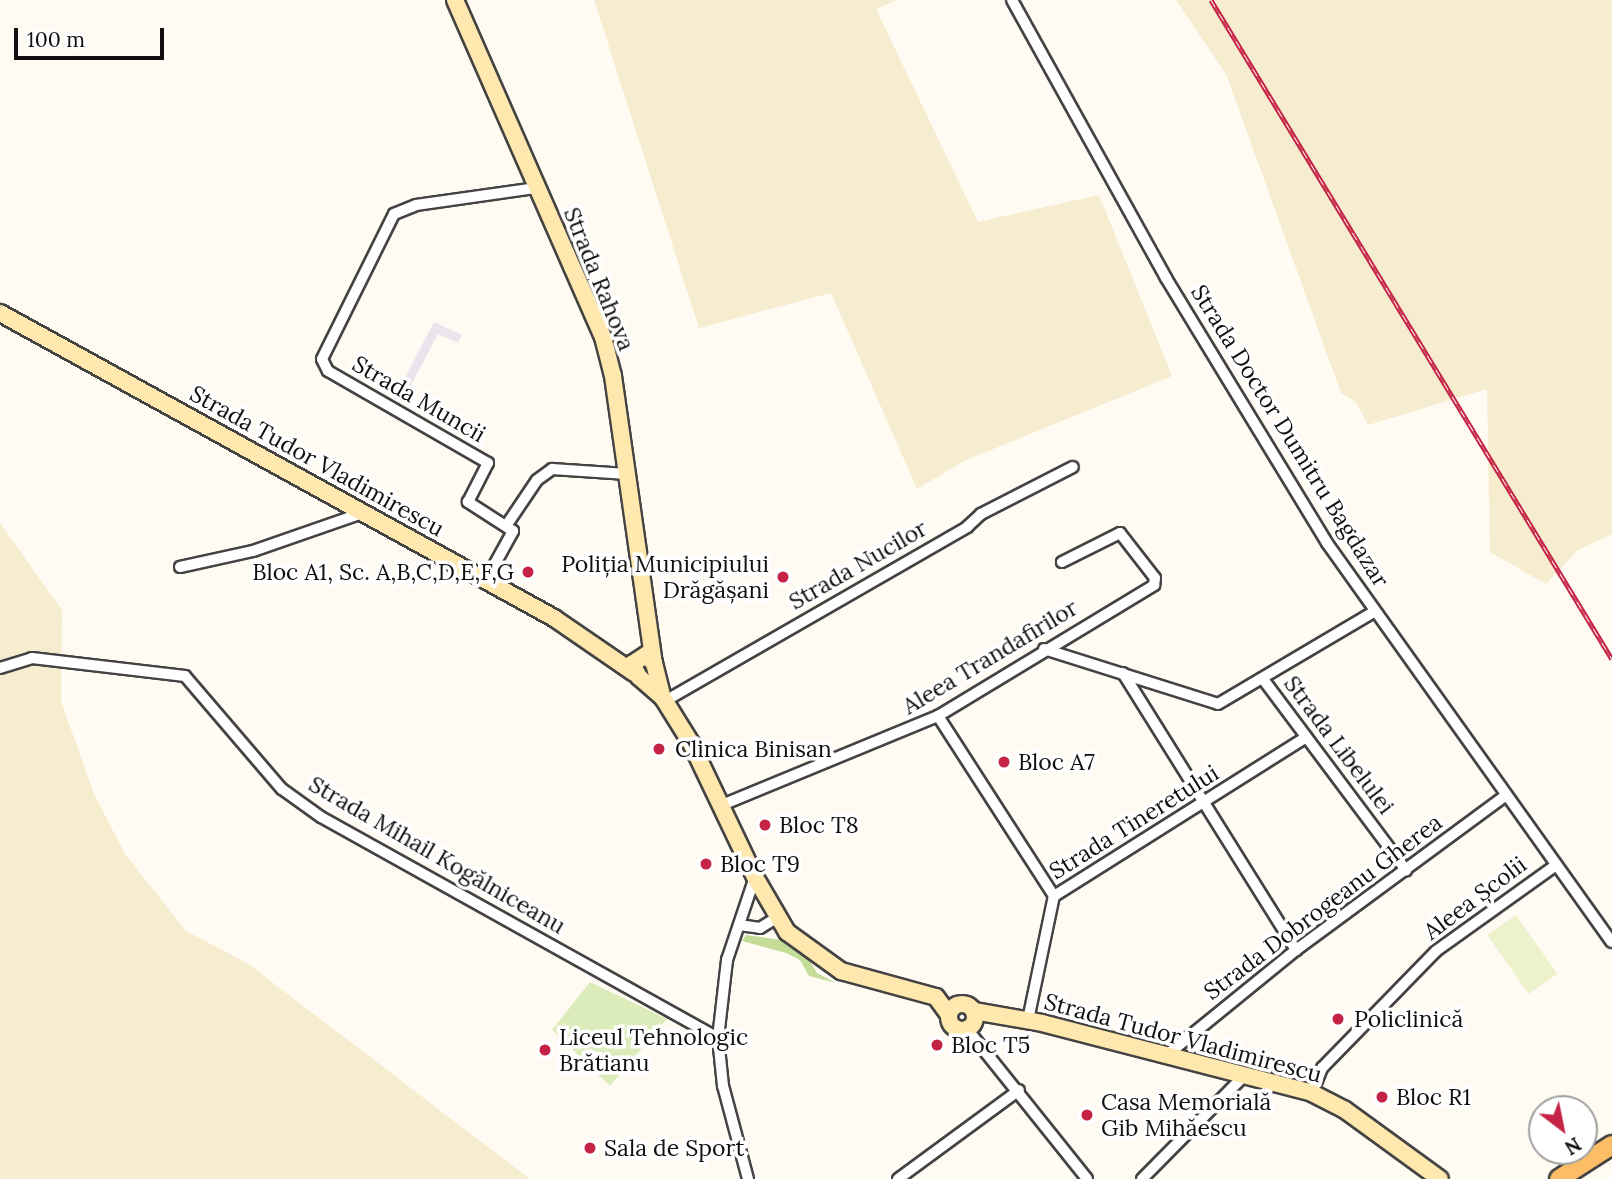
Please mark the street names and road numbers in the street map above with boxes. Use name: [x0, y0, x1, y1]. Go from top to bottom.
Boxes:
street label: Strada Rahova: [558, 203, 640, 355]
street label: Strada Doctor Dumitru Bagdazar: [1185, 280, 1395, 592]
street label: Strada Muncii: [348, 350, 490, 448]
street label: Strada Tudor Vladimirescu: [185, 380, 449, 542]
street label: Strada Nucilor: [784, 514, 932, 616]
street label: Aleea Trandafirilor: [897, 594, 1083, 720]
street label: Strada Libelulei: [1278, 670, 1400, 820]
street label: Strada Tineretului: [1044, 759, 1224, 885]
street label: Strada Mihail Kogălniceanu: [304, 770, 570, 940]
street label: Strada Dobrogeanu Gherea: [1199, 808, 1447, 1006]
street label: Aleea Școlii: [1418, 851, 1532, 945]
street label: Strada Tudor Vladimirescu: [1041, 988, 1325, 1088]

